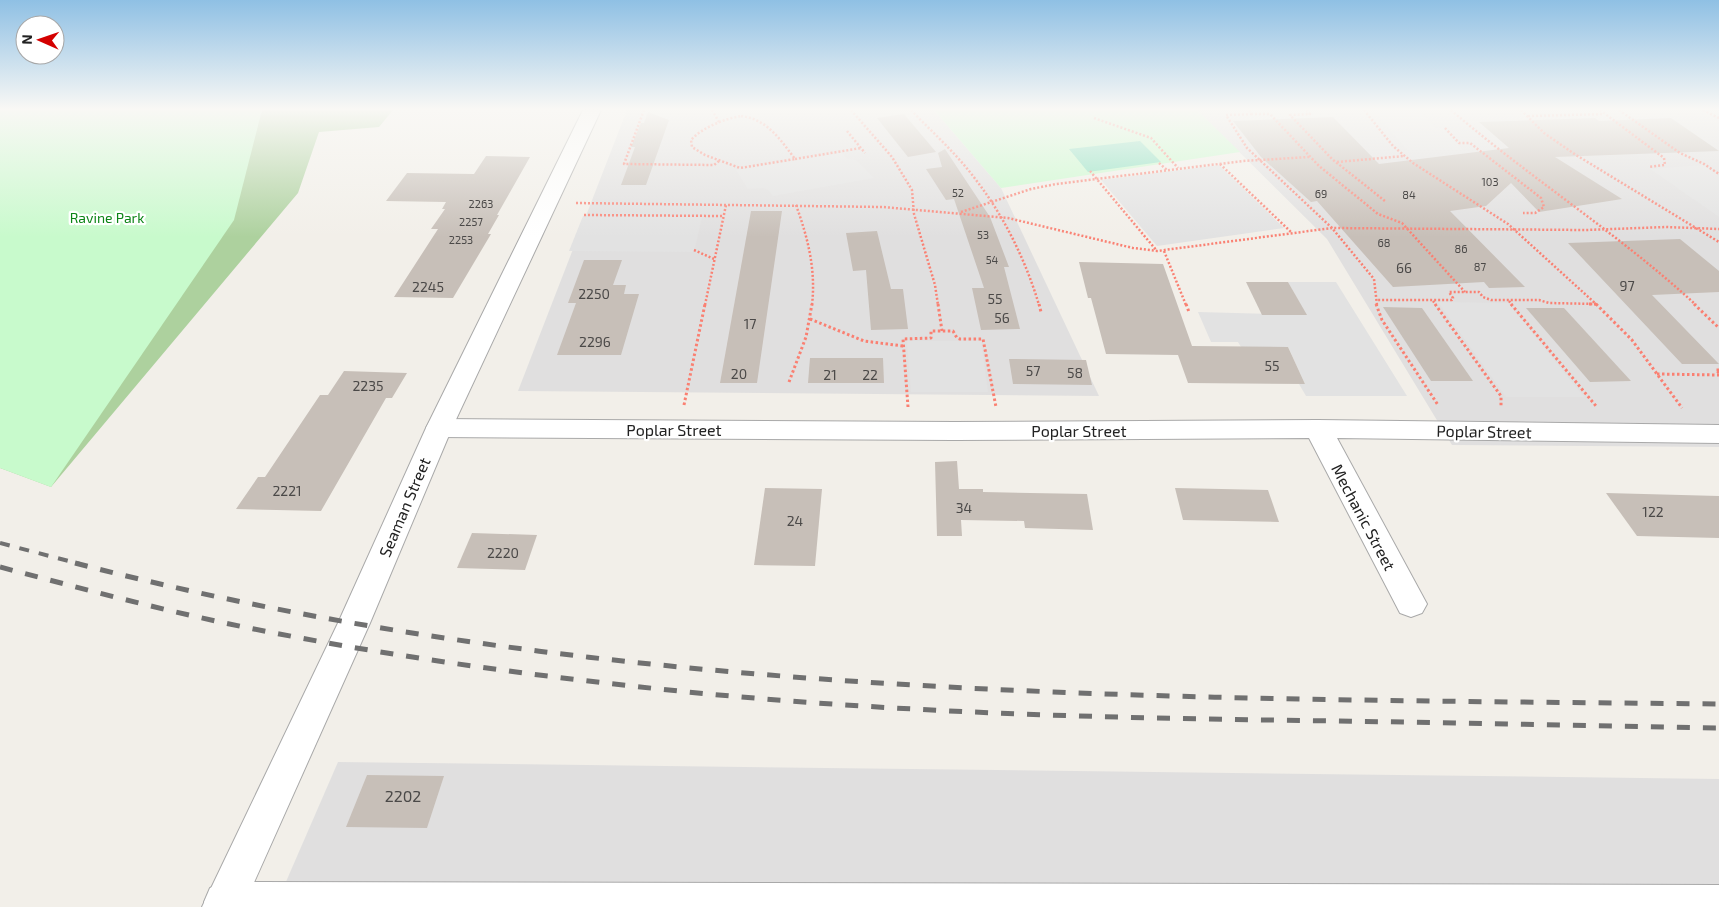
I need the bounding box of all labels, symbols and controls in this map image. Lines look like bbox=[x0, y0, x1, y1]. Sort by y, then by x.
north arrow bbox=[15, 15, 65, 65]
text: N bbox=[18, 34, 35, 45]
house number: 103 bbox=[1481, 175, 1499, 188]
house number: 52 bbox=[952, 186, 964, 199]
house number: 69 bbox=[1315, 187, 1327, 200]
house number: 84 bbox=[1402, 188, 1416, 201]
house number: 2263 bbox=[469, 197, 493, 210]
park label: Ravine Park bbox=[70, 209, 144, 226]
house number: 2257 bbox=[459, 215, 483, 228]
house number: 53 bbox=[977, 228, 989, 241]
house number: 2253 bbox=[449, 233, 473, 246]
house number: 68 bbox=[1378, 236, 1390, 249]
house number: 86 bbox=[1455, 242, 1467, 255]
house number: 54 bbox=[986, 253, 999, 266]
house number: 66 bbox=[1396, 259, 1412, 276]
house number: 87 bbox=[1474, 260, 1487, 273]
house number: 97 bbox=[1619, 277, 1635, 294]
house number: 2245 bbox=[412, 278, 444, 295]
house number: 2250 bbox=[578, 285, 610, 302]
house number: 55 bbox=[987, 290, 1003, 307]
house number: 56 bbox=[994, 309, 1010, 326]
house number: 17 bbox=[744, 315, 756, 332]
house number: 2296 bbox=[579, 333, 611, 350]
house number: 55 bbox=[1264, 357, 1280, 374]
house number: 57 bbox=[1026, 362, 1040, 379]
house number: 58 bbox=[1067, 364, 1083, 381]
house number: 20 bbox=[731, 365, 747, 382]
house number: 21 bbox=[823, 366, 837, 383]
house number: 22 bbox=[862, 366, 878, 383]
house number: 2235 bbox=[352, 377, 384, 394]
street label: Poplar Street bbox=[626, 420, 722, 439]
street label: Poplar Street bbox=[1031, 421, 1127, 440]
street label: Poplar Street bbox=[1436, 421, 1532, 441]
street label: Seaman Street bbox=[374, 454, 434, 560]
street label: Mechanic Street bbox=[1328, 461, 1400, 573]
house number: 2221 bbox=[272, 482, 302, 499]
house number: 34 bbox=[956, 499, 972, 516]
house number: 122 bbox=[1642, 503, 1664, 520]
house number: 24 bbox=[787, 512, 803, 529]
house number: 2220 bbox=[487, 544, 519, 561]
house number: 2202 bbox=[385, 786, 421, 805]

